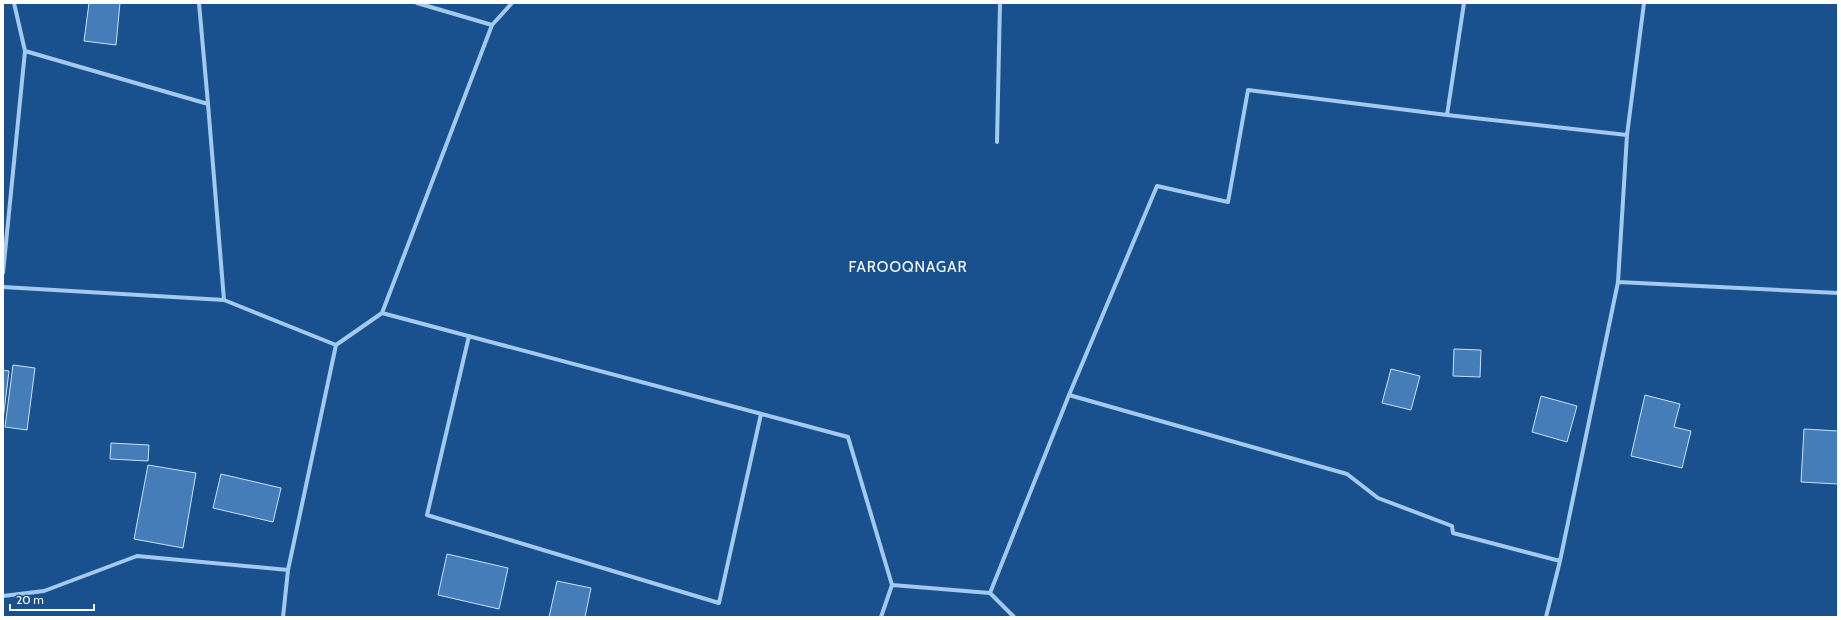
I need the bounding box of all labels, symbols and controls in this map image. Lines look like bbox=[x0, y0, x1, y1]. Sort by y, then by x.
district label: FAROOQNAGAR bbox=[849, 258, 967, 276]
scale bar bbox=[10, 586, 94, 612]
text: 20 m bbox=[16, 592, 44, 607]

